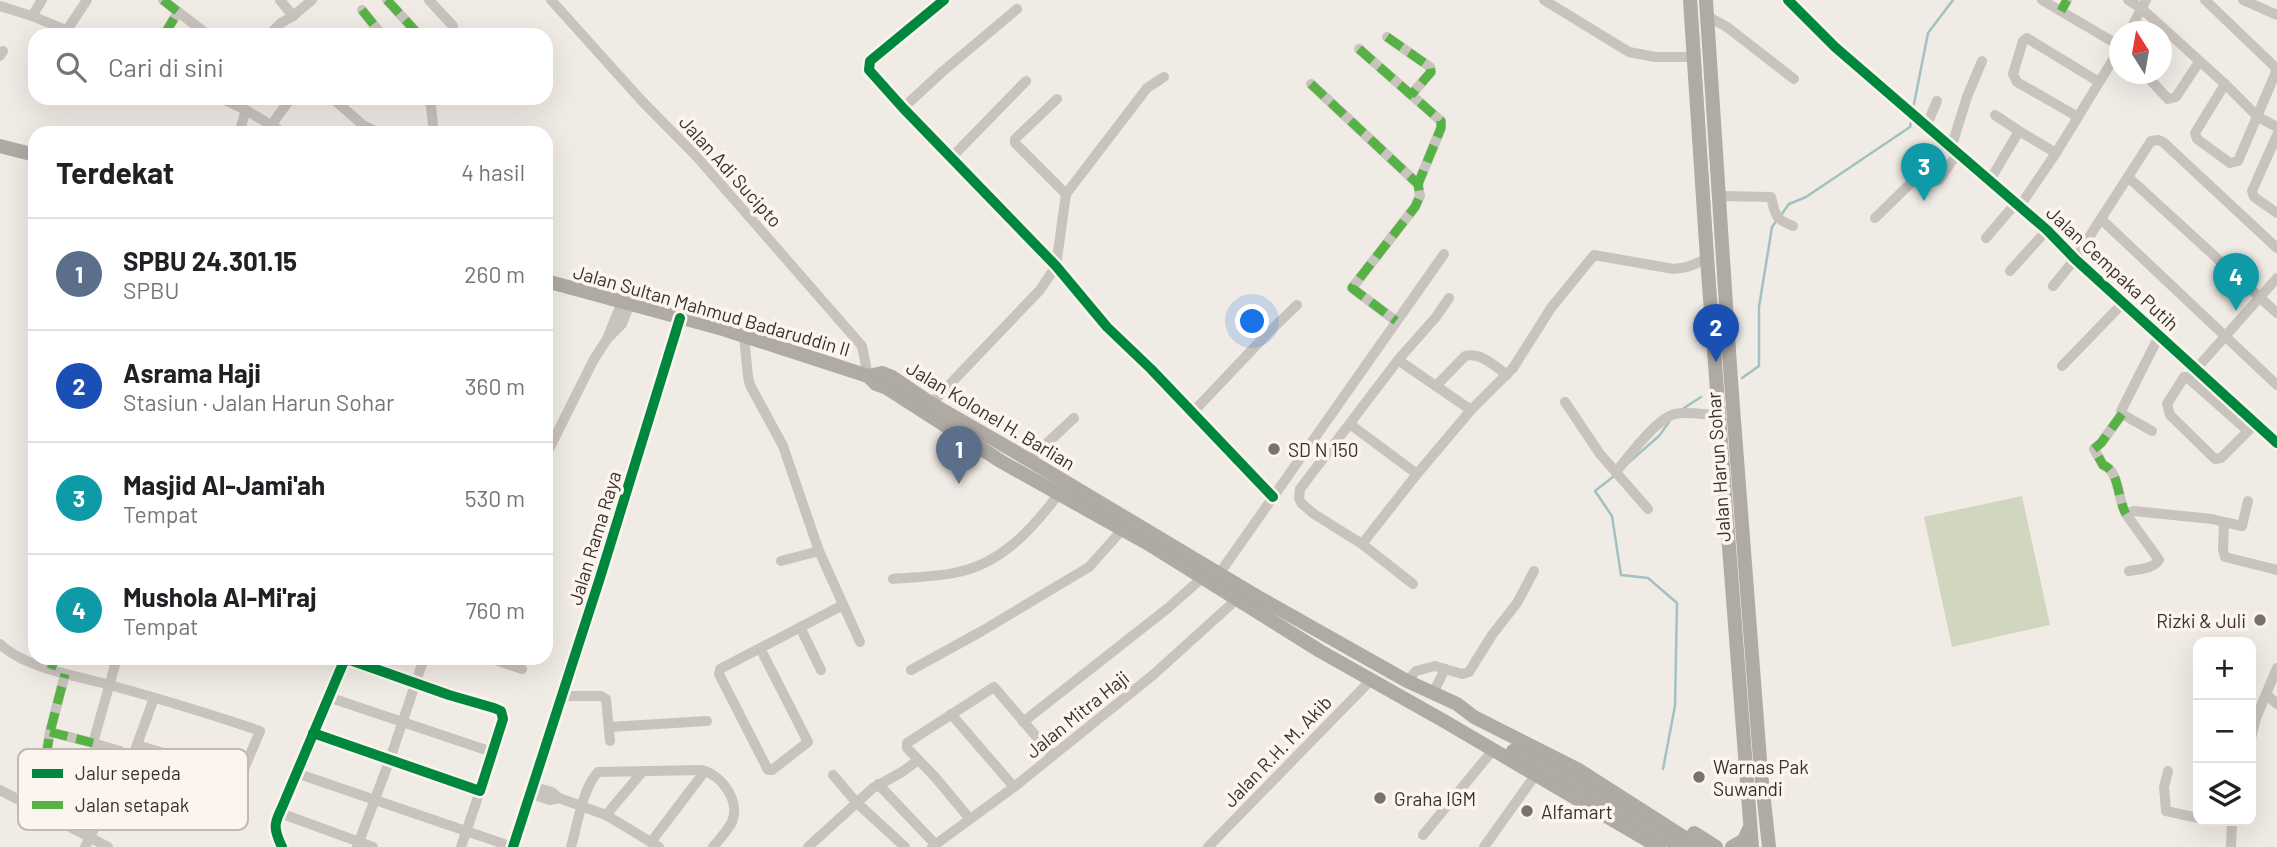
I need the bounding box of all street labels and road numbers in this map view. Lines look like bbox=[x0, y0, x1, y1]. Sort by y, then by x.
street label: Jalan Adi Sucipto bbox=[675, 110, 787, 232]
street label: Jalan Cempaka Putih bbox=[2042, 201, 2184, 335]
street label: Jalan Sultan Mahmud Badaruddin II bbox=[571, 259, 853, 361]
street label: Jalan Kolonel H. Barlian bbox=[902, 356, 1080, 474]
street label: Jalan Harun Sohar bbox=[1701, 391, 1735, 543]
street label: Jalan Rama Raya bbox=[563, 468, 625, 608]
street label: Jalan Mitra Haji bbox=[1021, 665, 1133, 763]
street label: Jalan R.H. M. Akib bbox=[1218, 690, 1336, 812]

